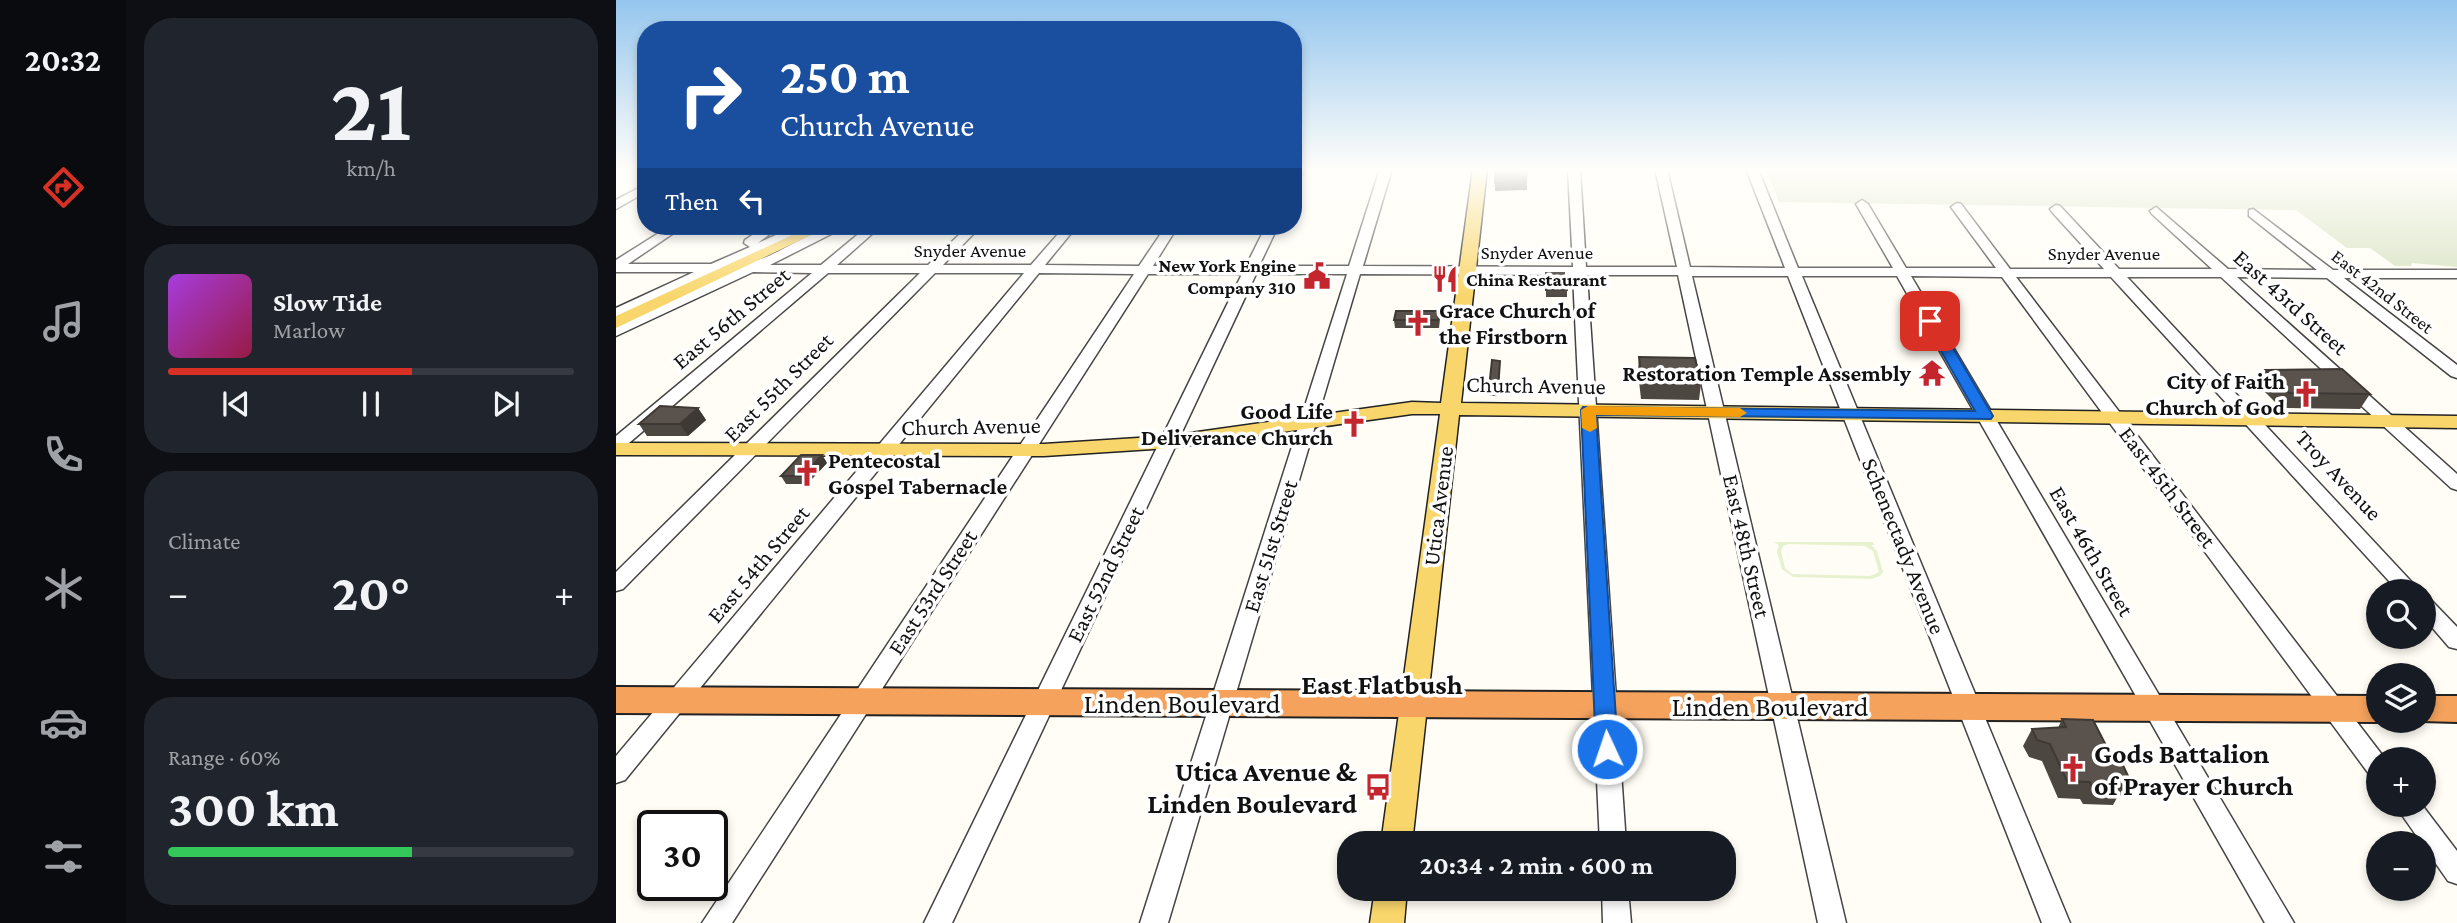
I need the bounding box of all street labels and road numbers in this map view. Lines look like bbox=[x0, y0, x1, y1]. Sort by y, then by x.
street label: Snyder Avenue bbox=[914, 240, 1026, 261]
street label: Snyder Avenue bbox=[1481, 242, 1593, 263]
street label: Snyder Avenue bbox=[2048, 243, 2160, 264]
street label: East 43rd Street bbox=[2229, 244, 2354, 360]
street label: East 42nd Street bbox=[2328, 245, 2438, 338]
street label: East 56th Street bbox=[667, 261, 795, 374]
street label: East 55th Street bbox=[718, 327, 838, 447]
street label: Church Avenue bbox=[1466, 371, 1606, 399]
street label: Church Avenue bbox=[901, 412, 1041, 440]
street label: East 45th Street bbox=[2114, 421, 2222, 553]
street label: Troy Avenue bbox=[2291, 424, 2387, 526]
street label: Utica Avenue bbox=[1418, 445, 1458, 567]
street label: Schenectady Avenue bbox=[1857, 454, 1951, 638]
street label: East 48th Street bbox=[1718, 472, 1776, 621]
street label: East 51st Street bbox=[1237, 476, 1303, 615]
street label: East 46th Street bbox=[2044, 481, 2140, 621]
street label: East 54th Street bbox=[701, 500, 815, 628]
street label: East 52nd Street bbox=[1061, 501, 1149, 646]
street label: East 53rd Street bbox=[882, 524, 982, 659]
street label: Linden Boulevard bbox=[1083, 688, 1281, 719]
street label: Linden Boulevard bbox=[1671, 691, 1869, 722]

